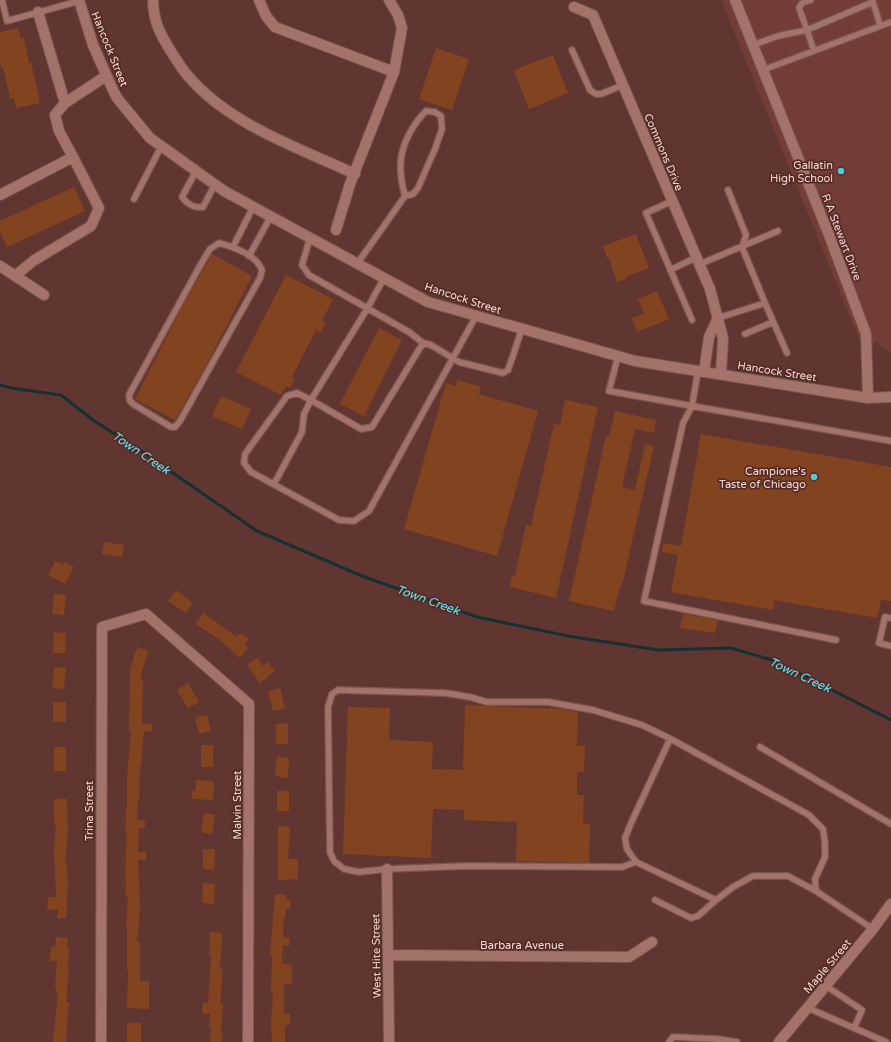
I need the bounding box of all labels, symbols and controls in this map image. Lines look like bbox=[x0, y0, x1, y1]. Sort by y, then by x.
street label: Hancock Street bbox=[89, 10, 131, 89]
street label: Commons Drive bbox=[641, 111, 686, 193]
place label: Gallatin High School bbox=[770, 159, 833, 185]
marker: Gallatin High School bbox=[836, 166, 846, 176]
street label: R A Stewart Drive bbox=[819, 192, 864, 282]
street label: Hancock Street bbox=[423, 280, 503, 317]
street label: Hancock Street bbox=[736, 359, 817, 384]
water label: Town Creek bbox=[110, 429, 174, 478]
place label: Campione's Taste of Chicago bbox=[719, 465, 806, 491]
marker: Campione's Taste of Chicago bbox=[809, 472, 819, 482]
water label: Town Creek bbox=[394, 582, 463, 618]
water label: Town Creek bbox=[767, 655, 834, 696]
street label: Malvin Street bbox=[231, 770, 244, 840]
street label: Trina Street bbox=[83, 781, 96, 841]
street label: West Hite Street bbox=[369, 914, 384, 998]
street label: Maple Street bbox=[801, 936, 854, 996]
street label: Barbara Avenue bbox=[480, 939, 564, 952]

